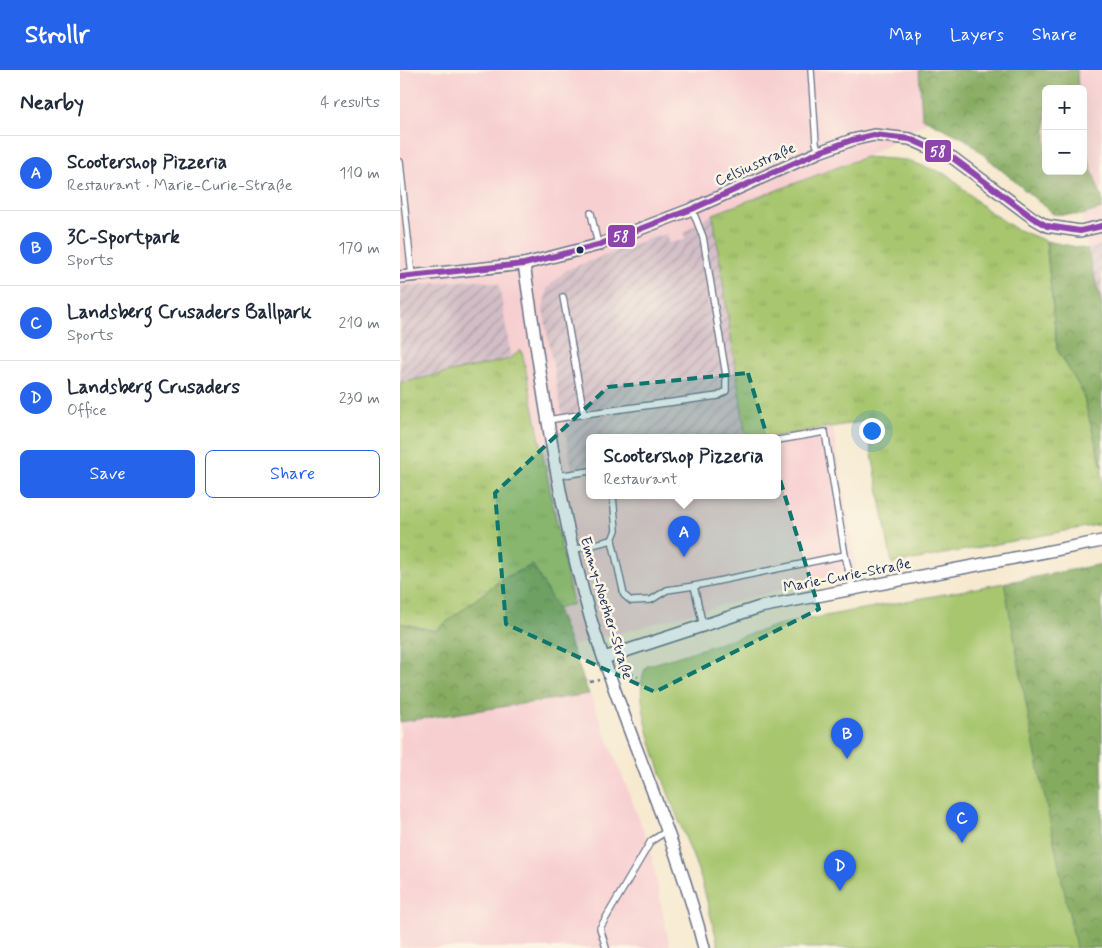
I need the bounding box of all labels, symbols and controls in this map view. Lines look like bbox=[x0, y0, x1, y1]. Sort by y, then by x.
text: Strollr bbox=[25, 20, 89, 51]
text: Map bbox=[889, 23, 922, 47]
text: Layers bbox=[950, 23, 1004, 47]
text: Share bbox=[1032, 23, 1077, 47]
map controls bbox=[1042, 85, 1087, 175]
button: + bbox=[1042, 85, 1087, 130]
text: Nearby bbox=[20, 89, 84, 117]
text: 4 results bbox=[320, 92, 380, 113]
button: − bbox=[1042, 130, 1087, 175]
street label: Celsiusstraße bbox=[712, 138, 799, 192]
line badge: 58 bbox=[924, 139, 952, 163]
text: 58 bbox=[930, 143, 946, 161]
text: Scootershop Pizzeria bbox=[67, 150, 227, 175]
text: A bbox=[31, 163, 41, 184]
text: 110 m bbox=[339, 163, 380, 184]
text: Restaurant · Marie-Curie-Straße bbox=[67, 175, 292, 196]
line badge: 58 bbox=[607, 224, 636, 248]
text: 3C-Sportpark bbox=[67, 225, 180, 250]
text: 58 bbox=[613, 228, 629, 246]
text: B bbox=[31, 238, 41, 259]
text: 170 m bbox=[338, 238, 380, 259]
unlabelled marker bbox=[575, 245, 585, 255]
text: Sports bbox=[67, 250, 113, 271]
text: Landsberg Crusaders Ballpark bbox=[67, 300, 312, 325]
text: C bbox=[30, 313, 42, 334]
text: 210 m bbox=[339, 313, 380, 334]
text: Sports bbox=[67, 325, 113, 346]
text: Landsberg Crusaders bbox=[67, 375, 240, 400]
text: D bbox=[30, 388, 42, 409]
text: 230 m bbox=[339, 388, 380, 409]
text: Office bbox=[67, 400, 107, 421]
your location bbox=[859, 418, 885, 444]
popup bbox=[586, 434, 781, 499]
text: Scootershop Pizzeria bbox=[603, 444, 764, 469]
button: Save bbox=[20, 450, 195, 498]
button: Share bbox=[205, 450, 380, 498]
text: Restaurant bbox=[603, 469, 678, 490]
pin: A bbox=[668, 516, 700, 557]
street label: Emmy-Noether-Straße bbox=[575, 534, 637, 682]
street label: Marie-Curie-Straße bbox=[781, 554, 913, 598]
pin: B bbox=[831, 718, 863, 759]
pin: C bbox=[946, 802, 978, 843]
pin: D bbox=[824, 850, 856, 891]

